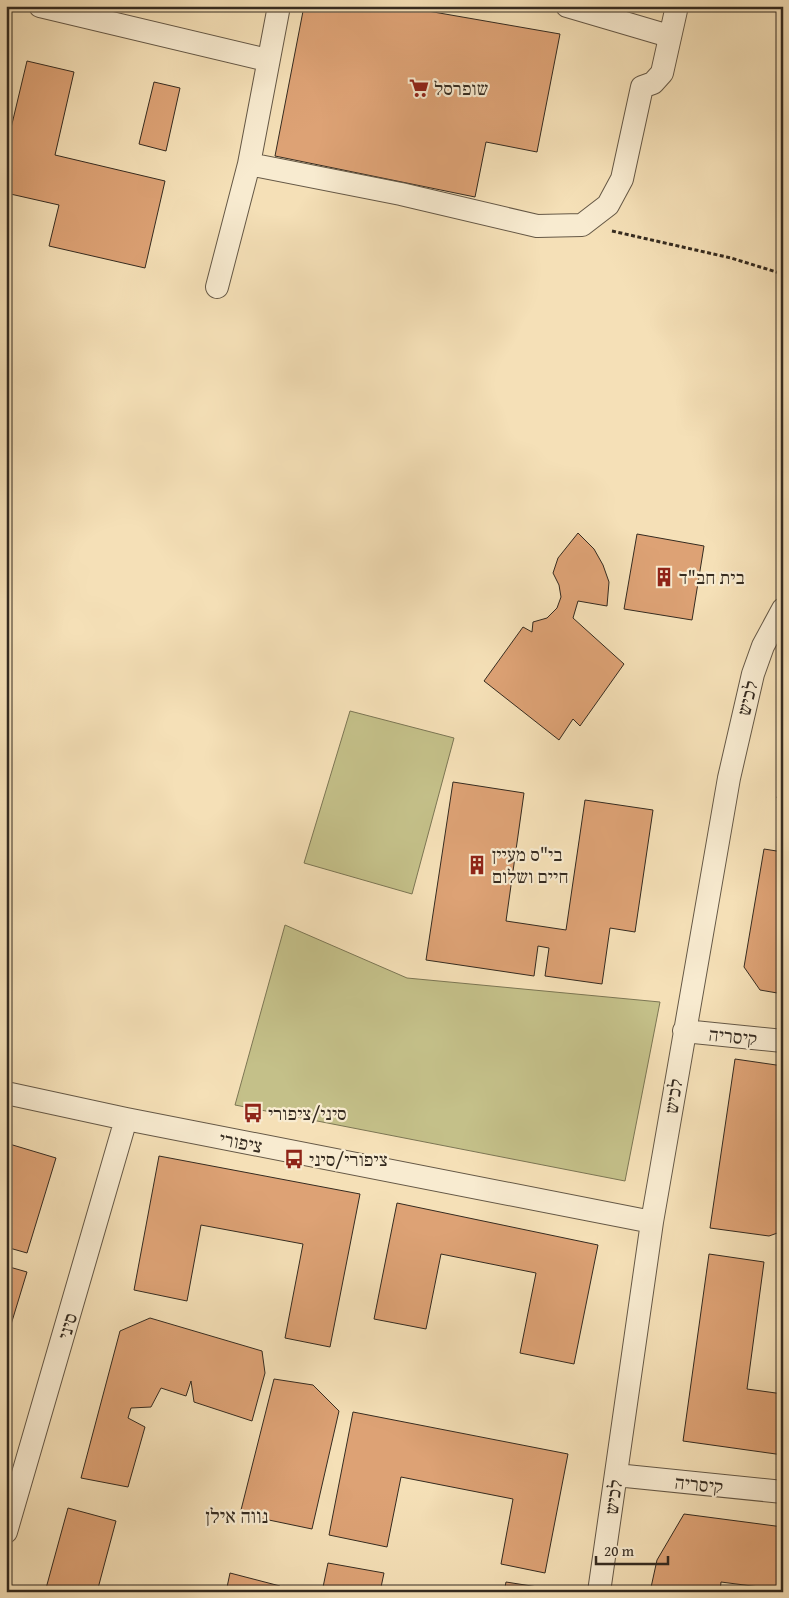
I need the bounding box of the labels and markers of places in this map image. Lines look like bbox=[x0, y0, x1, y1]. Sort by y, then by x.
place label: שופרסל bbox=[434, 74, 488, 102]
supermarket icon: שופרסל bbox=[408, 77, 430, 99]
place label: בית חב"ד bbox=[679, 563, 745, 591]
building icon: בית חב"ד bbox=[653, 566, 675, 588]
place label: בי"ס מעיין חיים ושלום bbox=[492, 840, 569, 890]
building icon: בי"ס מעיין חיים ושלום bbox=[466, 854, 488, 876]
place label: סיני/ציפורי bbox=[268, 1099, 347, 1127]
bus stop icon: סיני/ציפורי bbox=[242, 1102, 264, 1124]
place label: ציפורי/סיני bbox=[309, 1145, 388, 1173]
bus stop icon: ציפורי/סיני bbox=[283, 1148, 305, 1170]

